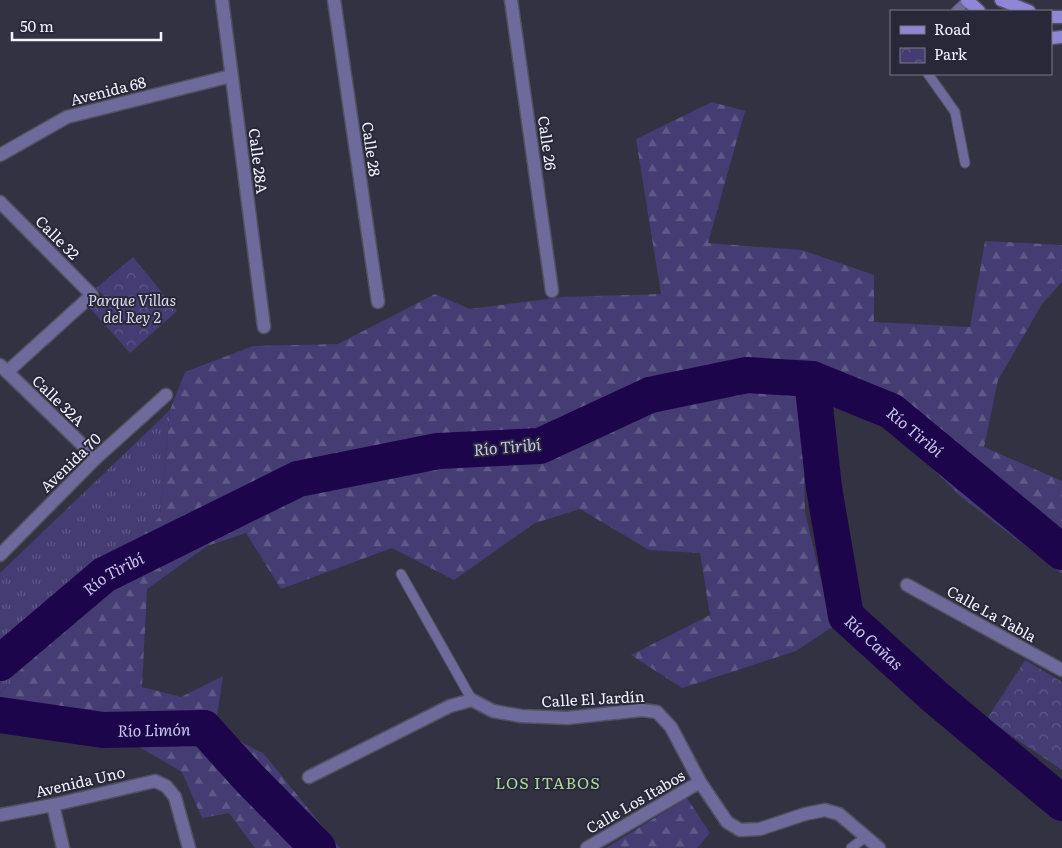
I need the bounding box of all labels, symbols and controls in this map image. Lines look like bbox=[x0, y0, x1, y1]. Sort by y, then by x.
scale bar bbox=[12, 10, 161, 42]
legend bbox=[890, 10, 1052, 75]
text: 50 m bbox=[20, 14, 54, 37]
text: Road bbox=[934, 17, 970, 40]
text: Park bbox=[934, 42, 968, 65]
street label: Avenida 68 bbox=[68, 69, 148, 111]
street label: Calle 26 bbox=[533, 114, 563, 172]
street label: Calle 28 bbox=[357, 120, 387, 178]
street label: Calle 28A bbox=[244, 127, 274, 195]
street label: Calle 32 bbox=[31, 210, 86, 265]
park label: Parque Villas del Rey 2 bbox=[88, 288, 176, 328]
street label: Calle 32A bbox=[27, 369, 91, 431]
water label: Río Tiribí bbox=[882, 400, 949, 462]
street label: Avenida 70 bbox=[34, 427, 106, 497]
water label: Río Tiribí bbox=[472, 431, 542, 461]
water label: Río Tiribí bbox=[77, 545, 148, 600]
street label: Calle La Tabla bbox=[943, 579, 1042, 648]
water label: Río Cañas bbox=[840, 609, 909, 675]
street label: Calle El Jardín bbox=[541, 684, 645, 712]
water label: Río Limón bbox=[117, 716, 191, 742]
street label: Avenida Uno bbox=[33, 759, 127, 802]
street label: Calle Los Itabos bbox=[581, 763, 689, 839]
district label: LOS ITABOS bbox=[495, 770, 601, 794]

